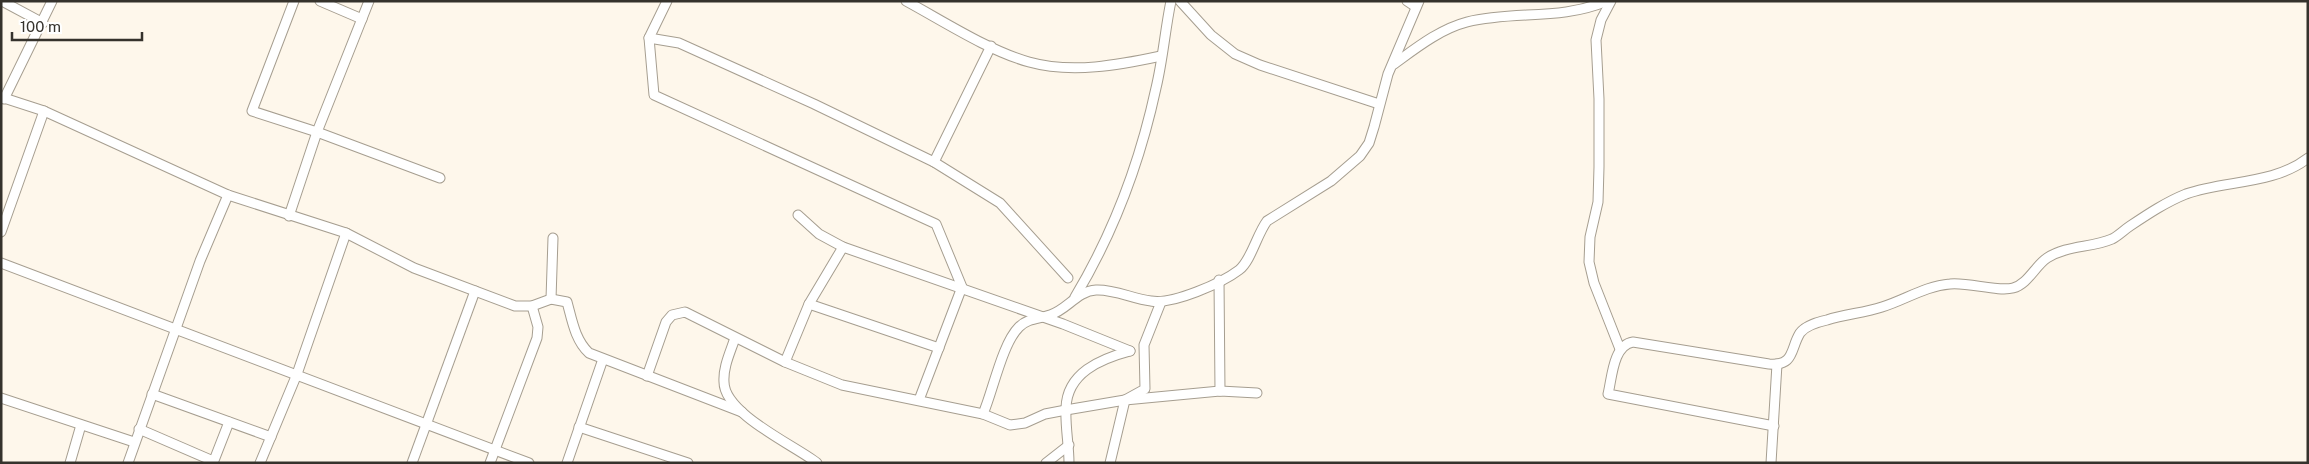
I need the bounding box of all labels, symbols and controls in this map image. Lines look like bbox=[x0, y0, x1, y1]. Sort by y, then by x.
scale bar bbox=[12, 10, 142, 42]
text: 100 m bbox=[20, 18, 61, 35]

